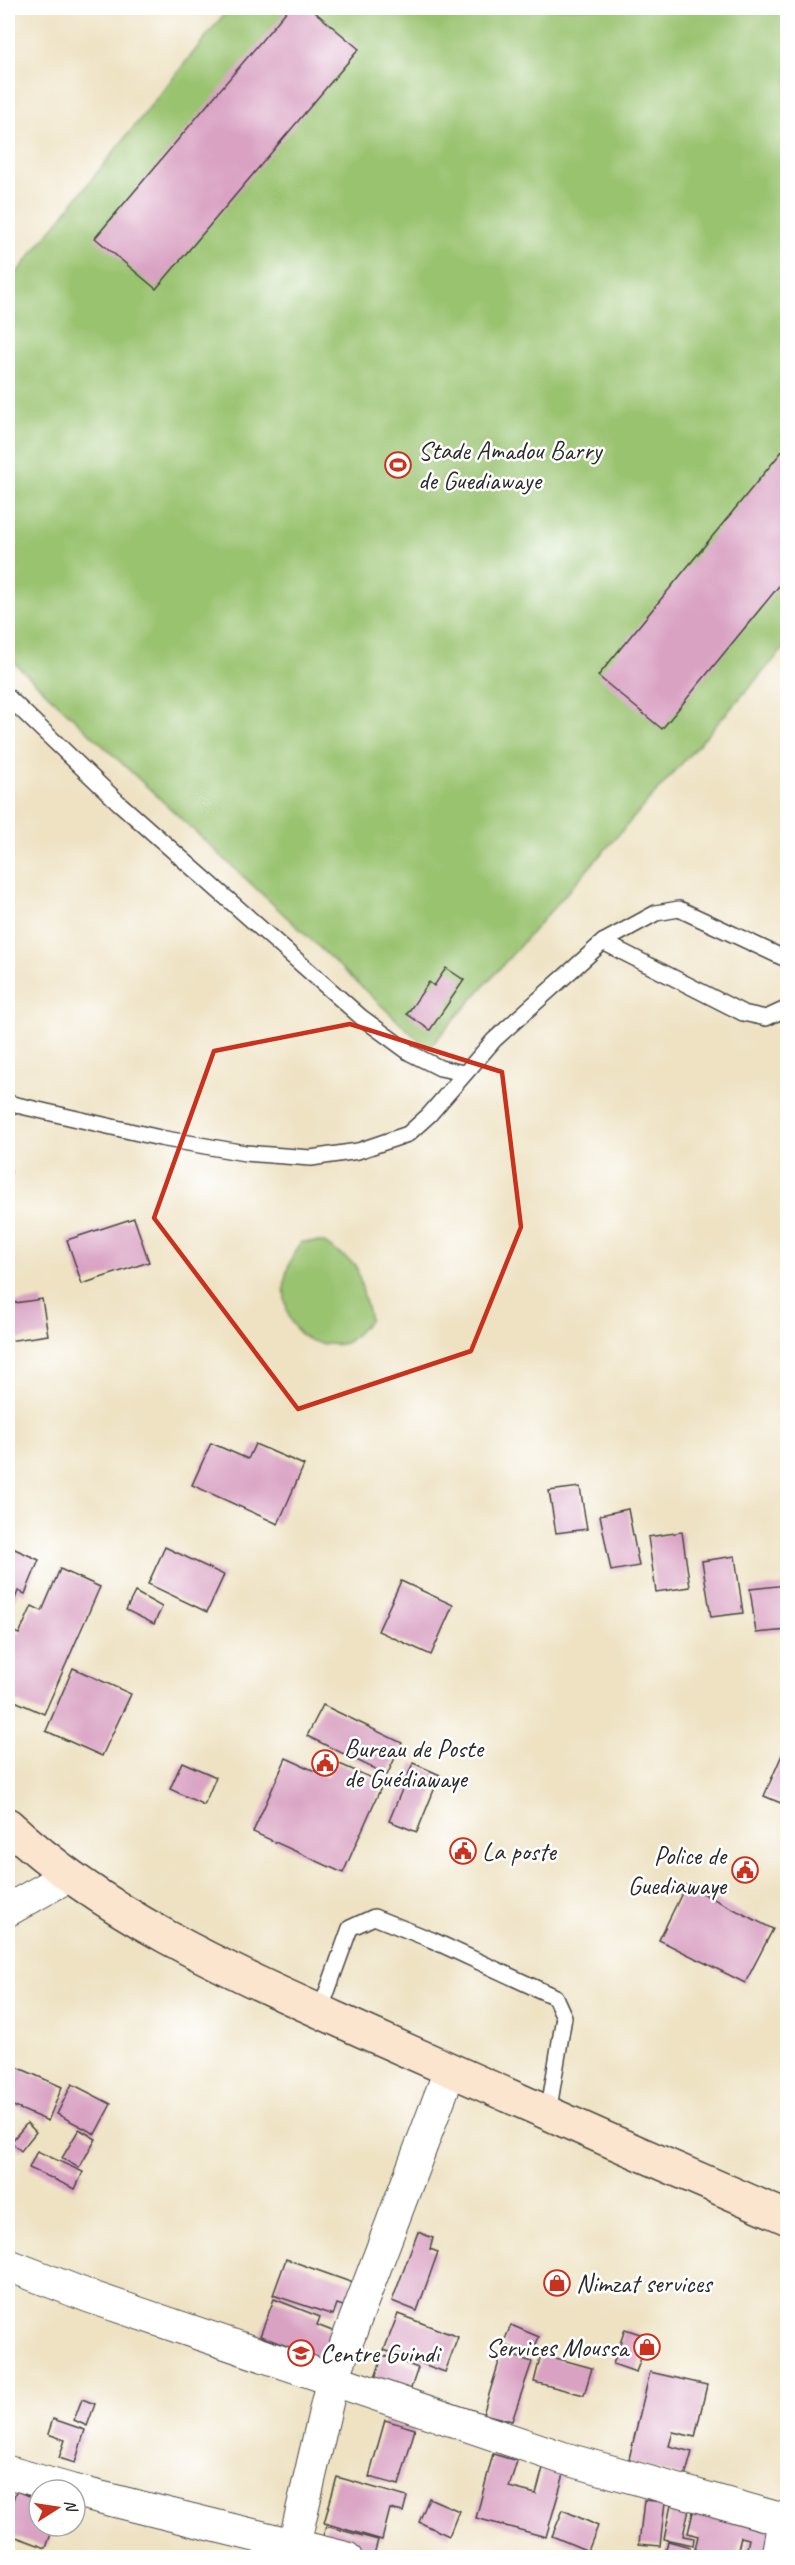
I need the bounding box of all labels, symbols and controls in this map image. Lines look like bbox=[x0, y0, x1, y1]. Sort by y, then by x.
place label: Stade Amadou Barry de Guediawaye bbox=[418, 434, 604, 497]
sports icon: Stade Amadou Barry de Guediawaye bbox=[383, 450, 413, 480]
place label: Bureau de Poste de Guédiawaye bbox=[344, 1732, 485, 1795]
public building icon: Bureau de Poste de Guédiawaye bbox=[310, 1748, 340, 1778]
place label: La poste bbox=[482, 1835, 557, 1868]
public building icon: La poste bbox=[448, 1836, 478, 1866]
place label: Police de Guediawaye bbox=[628, 1839, 729, 1902]
public building icon: Police de Guediawaye bbox=[730, 1855, 760, 1885]
place label: Nimzat services bbox=[576, 2267, 714, 2300]
shop icon: Nimzat services bbox=[542, 2268, 572, 2298]
place label: Services Moussa bbox=[485, 2331, 630, 2364]
shop icon: Services Moussa bbox=[632, 2332, 662, 2362]
place label: Centre Guindi bbox=[320, 2337, 442, 2370]
school or university icon: Centre Guindi bbox=[286, 2338, 316, 2368]
north arrow bbox=[27, 2478, 87, 2538]
text: N bbox=[60, 2498, 82, 2515]

